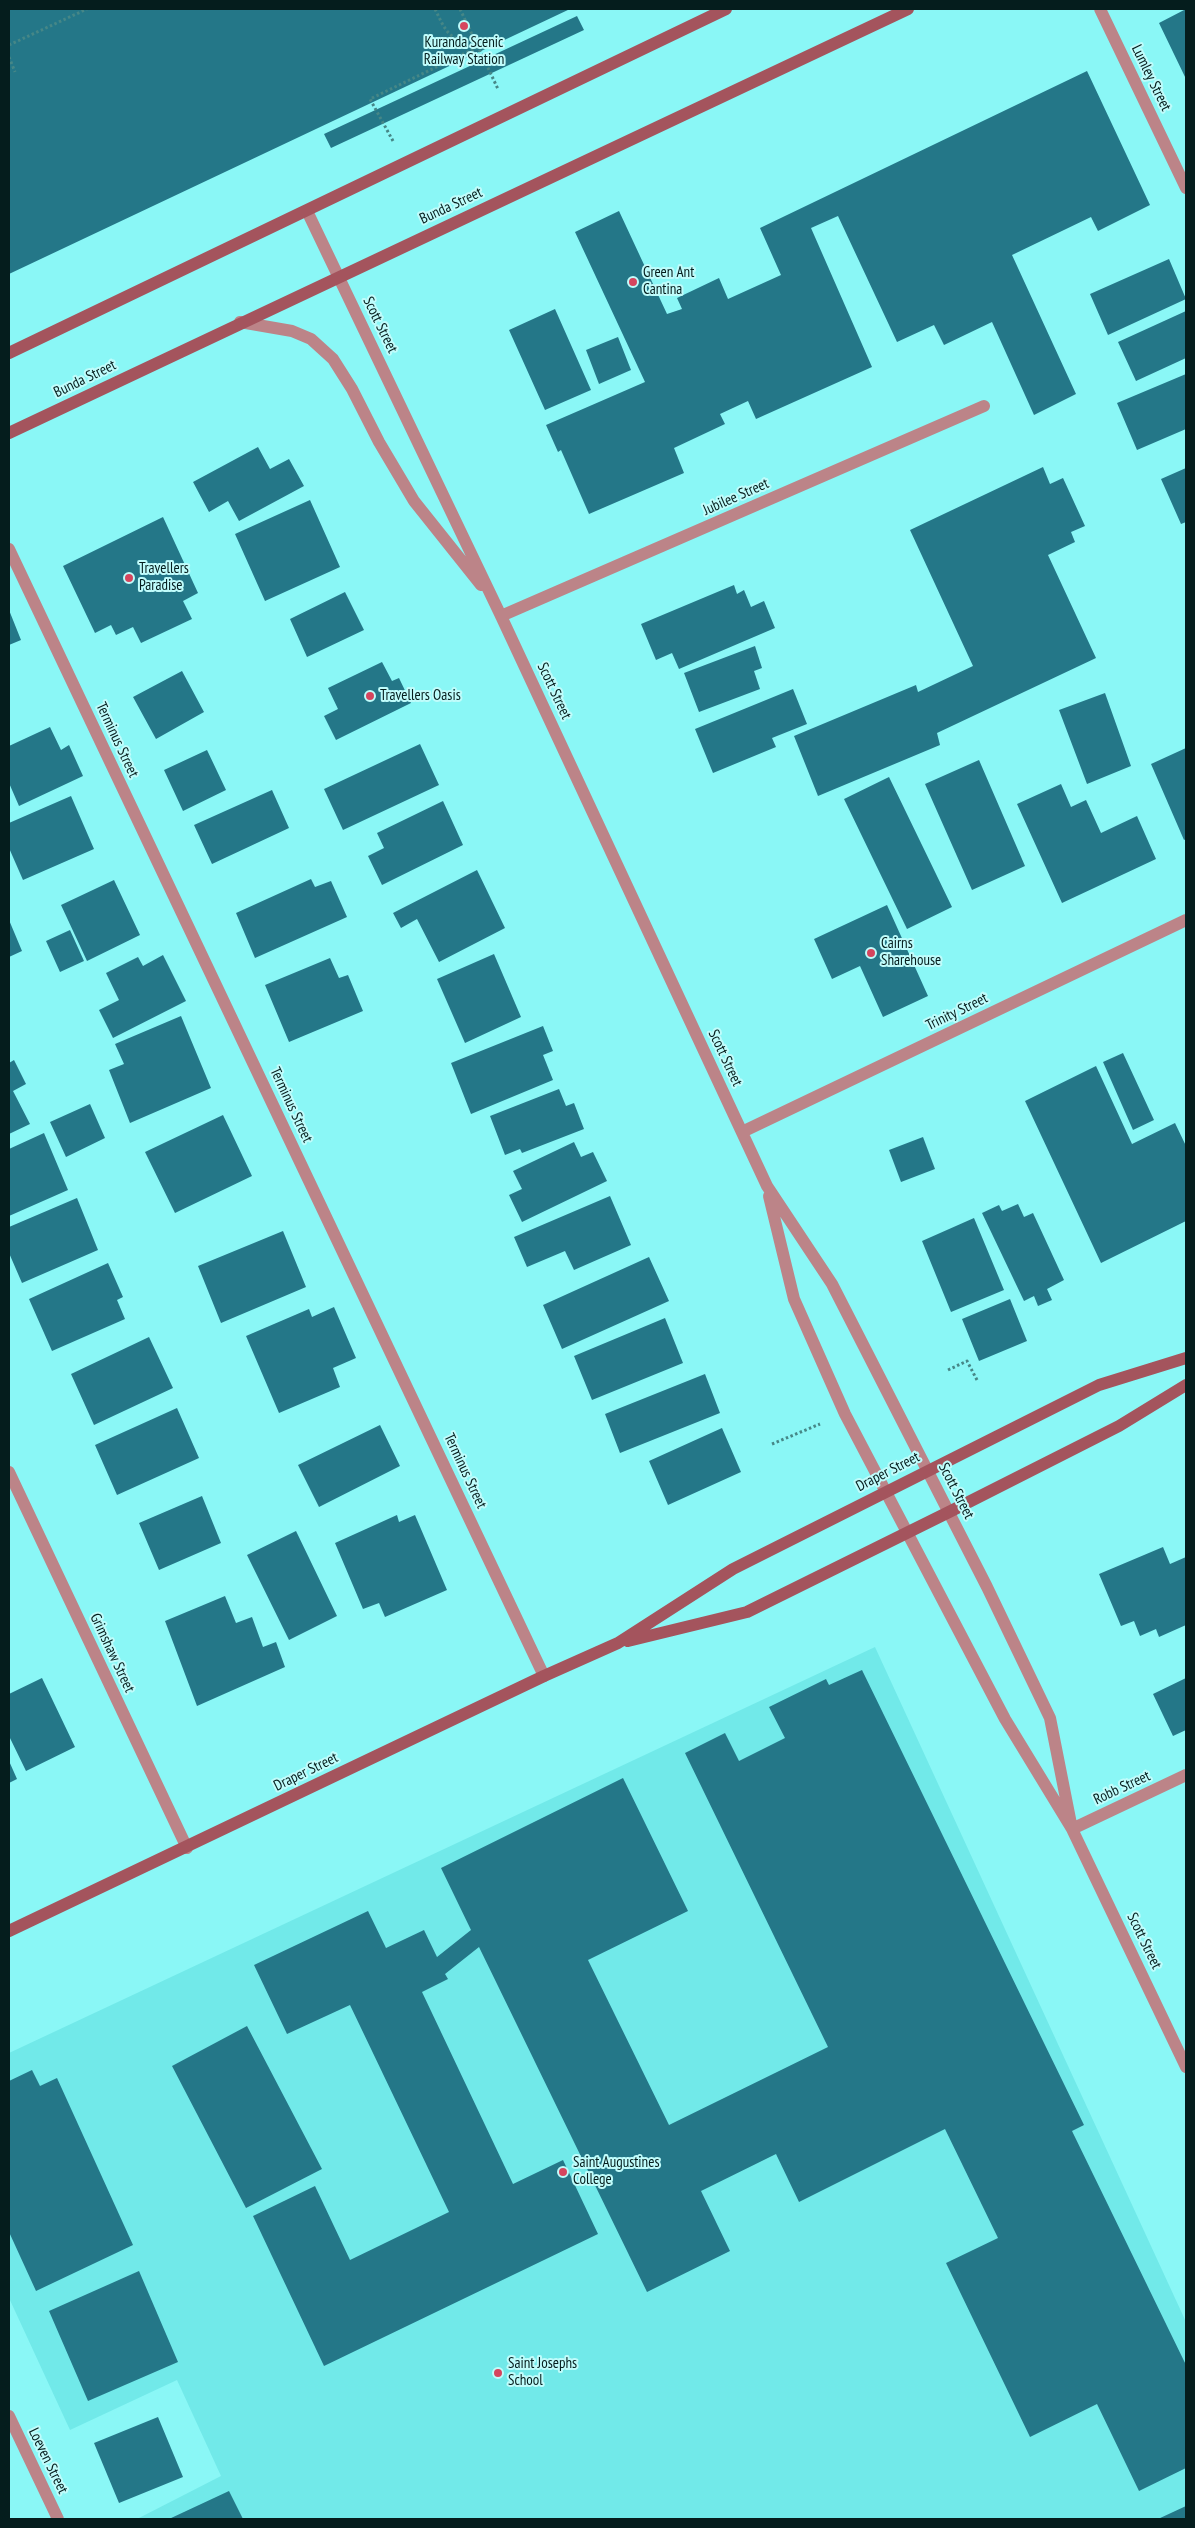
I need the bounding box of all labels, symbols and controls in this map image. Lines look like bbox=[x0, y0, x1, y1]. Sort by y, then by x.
marker: Kuranda Scenic Railway Station bbox=[458, 20, 470, 32]
place label: Kuranda Scenic Railway Station bbox=[424, 34, 504, 69]
street label: Lumley Street bbox=[1127, 42, 1175, 114]
street label: Bunda Street bbox=[417, 184, 485, 228]
place label: Green Ant Cantina bbox=[643, 264, 694, 299]
marker: Green Ant Cantina bbox=[627, 276, 639, 288]
street label: Scott Street bbox=[359, 294, 401, 356]
street label: Bunda Street bbox=[51, 356, 119, 402]
street label: Jubilee Street bbox=[700, 475, 772, 519]
place label: Travellers Paradise bbox=[139, 560, 189, 595]
marker: Travellers Paradise bbox=[123, 572, 135, 584]
street label: Scott Street bbox=[533, 660, 575, 722]
place label: Travellers Oasis bbox=[380, 687, 461, 705]
marker: Travellers Oasis bbox=[364, 690, 376, 702]
street label: Terminus Street bbox=[92, 700, 142, 780]
place label: Cairns Sharehouse bbox=[881, 935, 941, 970]
marker: Cairns Sharehouse bbox=[865, 947, 877, 959]
street label: Trinity Street bbox=[923, 989, 991, 1035]
street label: Scott Street bbox=[704, 1027, 746, 1089]
street label: Terminus Street bbox=[266, 1065, 316, 1145]
street label: Terminus Street bbox=[440, 1431, 490, 1511]
street label: Draper Street bbox=[853, 1448, 923, 1496]
street label: Scott Street bbox=[934, 1460, 978, 1522]
street label: Grimshaw Street bbox=[86, 1611, 138, 1695]
street label: Draper Street bbox=[271, 1749, 341, 1795]
street label: Robb Street bbox=[1091, 1767, 1153, 1809]
street label: Scott Street bbox=[1123, 1910, 1165, 1972]
place label: Saint Augustines College bbox=[573, 2154, 659, 2189]
marker: Saint Augustines College bbox=[557, 2166, 569, 2178]
place label: Saint Josephs School bbox=[508, 2355, 577, 2390]
marker: Saint Josephs School bbox=[492, 2367, 504, 2379]
street label: Loeven Street bbox=[24, 2425, 72, 2497]

